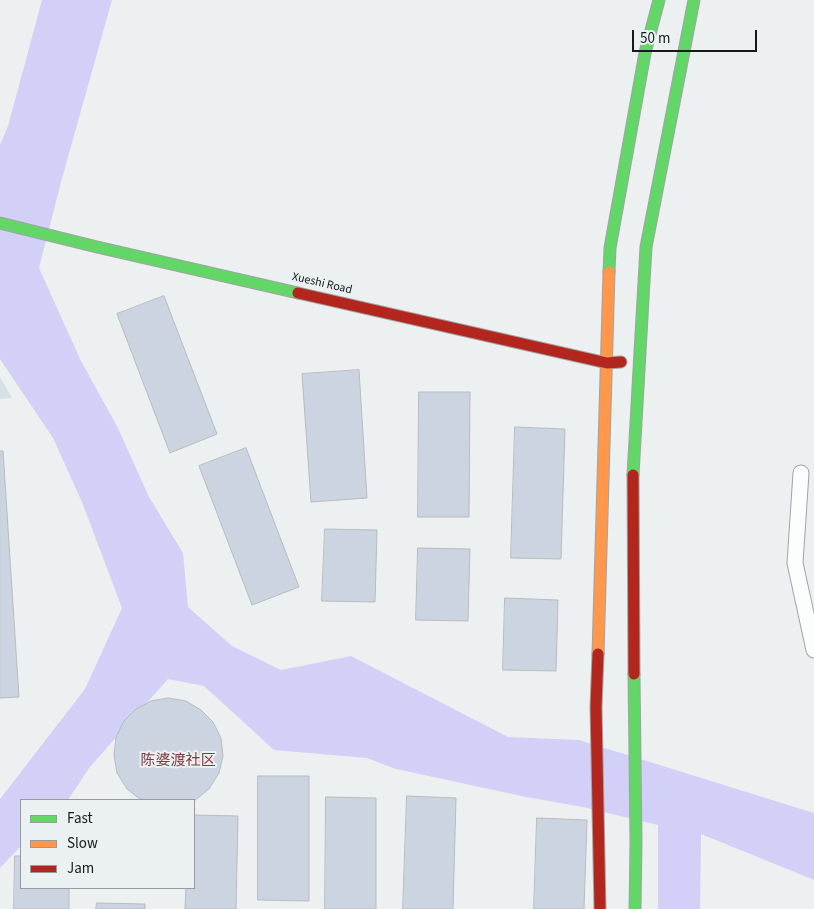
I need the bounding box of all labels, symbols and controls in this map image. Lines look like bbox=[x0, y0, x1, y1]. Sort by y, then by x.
scale bar bbox=[634, 20, 759, 52]
text: 50 m bbox=[640, 28, 670, 49]
street label: Xueshi Road bbox=[291, 270, 353, 298]
district label: 陈婆渡社区 bbox=[141, 753, 215, 771]
legend bbox=[20, 799, 195, 889]
text: Fast bbox=[67, 808, 93, 829]
text: Slow bbox=[67, 833, 98, 854]
text: Jam bbox=[67, 858, 94, 879]

